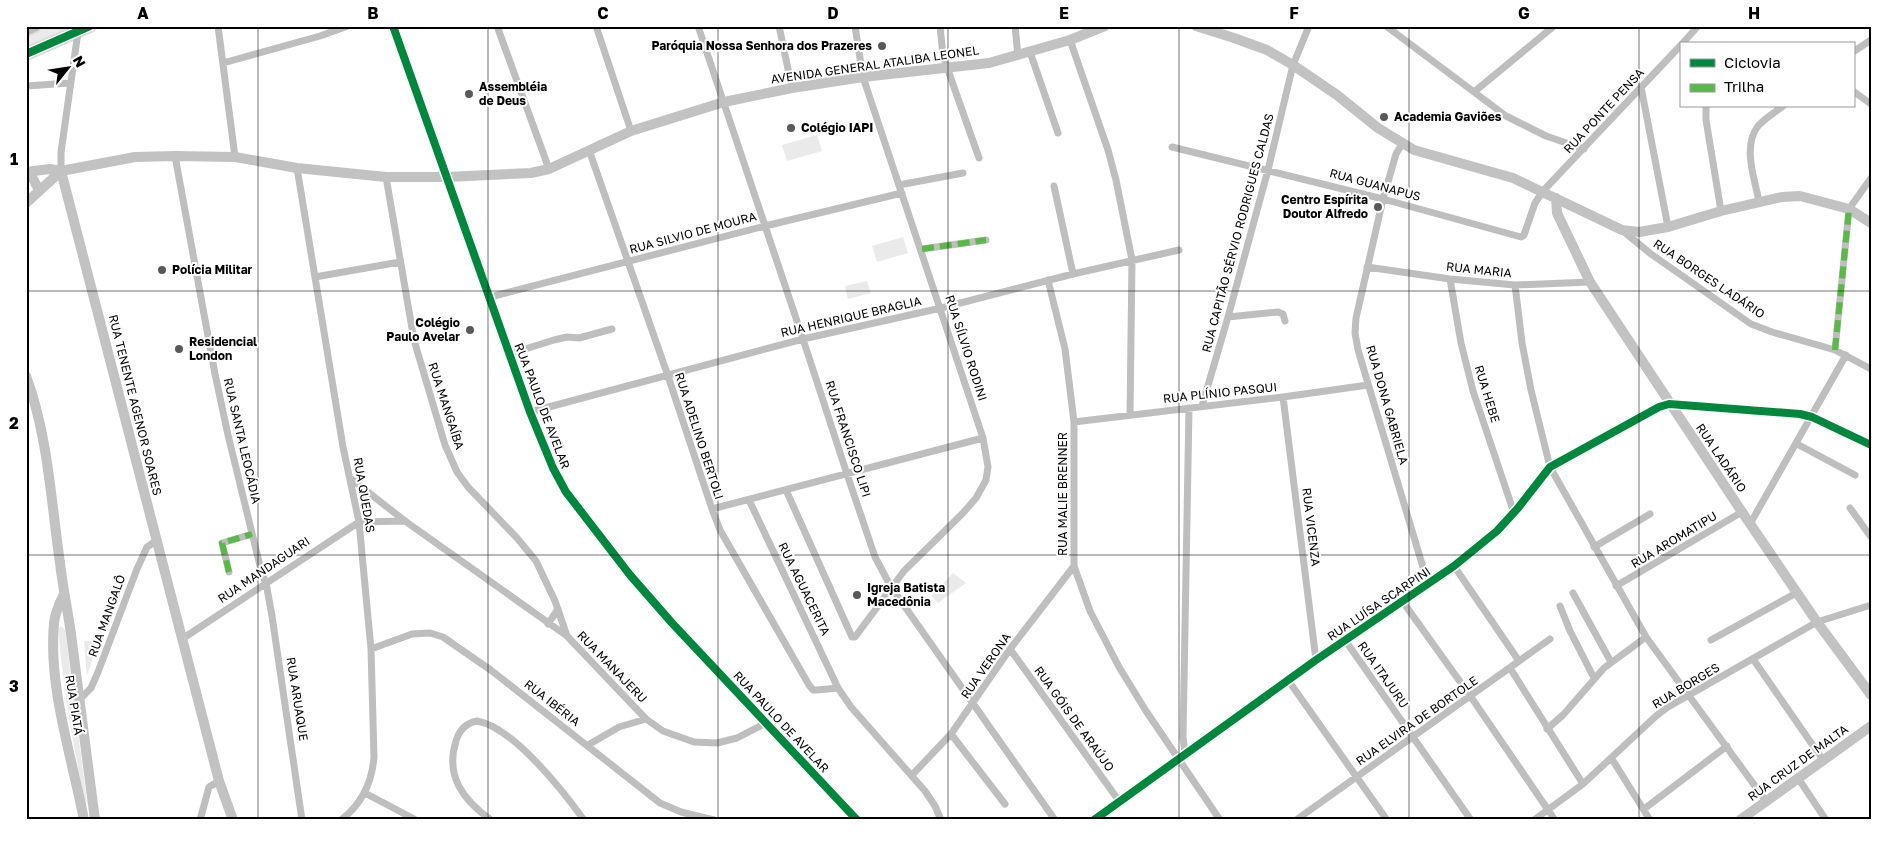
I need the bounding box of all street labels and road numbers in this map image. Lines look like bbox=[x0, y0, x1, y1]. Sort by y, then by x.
street label: AVENIDA GENERAL ATALIBA LEONEL bbox=[770, 42, 980, 87]
street label: RUA PONTE PENSA bbox=[1560, 65, 1647, 156]
street label: RUA CAPITÃO SÉRVIO RODRIGUES CALDAS bbox=[1198, 111, 1277, 354]
street label: RUA GUANAPUS bbox=[1328, 165, 1423, 204]
street label: RUA SILVIO DE MOURA bbox=[628, 208, 758, 257]
street label: RUA BORGES LADÁRIO bbox=[1651, 236, 1768, 322]
street label: RUA MARIA bbox=[1446, 259, 1513, 280]
street label: RUA HENRIQUE BRAGLIA bbox=[779, 293, 923, 340]
street label: RUA SÍLVIO RODINI bbox=[942, 293, 991, 403]
street label: RUA TENENTE AGENOR SOARES bbox=[106, 313, 165, 497]
street label: RUA PAULO DE AVELAR bbox=[512, 341, 573, 471]
street label: RUA DONA GABRIELA bbox=[1363, 343, 1412, 466]
street label: RUA MANGAÍBA bbox=[425, 360, 468, 451]
street label: RUA HEBE bbox=[1472, 363, 1503, 424]
street label: RUA ADELINO BERTOLI bbox=[672, 370, 727, 501]
street label: RUA SANTA LEOCÁDIA bbox=[221, 376, 264, 505]
street label: RUA FRANCISCO LIPI bbox=[823, 379, 874, 499]
street label: RUA PLÍNIO PASQUI bbox=[1162, 379, 1278, 406]
street label: RUA LADÁRIO bbox=[1693, 420, 1750, 495]
street label: RUA MALIE BRENNER bbox=[1055, 432, 1070, 556]
street label: RUA QUEDAS bbox=[350, 456, 379, 534]
street label: RUA VICENZA bbox=[1299, 487, 1324, 567]
street label: RUA AROMATIPU bbox=[1628, 508, 1720, 571]
street label: RUA MANDAGUARI bbox=[215, 533, 313, 606]
street label: RUA AGUACERITA bbox=[775, 540, 834, 638]
street label: RUA LUÍSA SCARPINI bbox=[1324, 563, 1433, 644]
street label: RUA MANGALÔ bbox=[85, 573, 128, 659]
street label: RUA MANAJERU bbox=[574, 628, 650, 706]
street label: RUA VERONA bbox=[957, 630, 1014, 702]
street label: RUA ITAJURU bbox=[1355, 638, 1412, 711]
street label: RUA ARUAQUE bbox=[283, 656, 312, 742]
street label: RUA BORGES bbox=[1649, 659, 1722, 712]
street label: RUA GÓIS DE ARAÚJO bbox=[1031, 663, 1118, 774]
street label: RUA PAULO DE AVELAR bbox=[730, 668, 832, 776]
street label: RUA ELVIRA DE BORTOLE bbox=[1353, 673, 1481, 768]
street label: RUA PIATÁ bbox=[62, 674, 87, 736]
street label: RUA IBÉRIA bbox=[521, 676, 583, 729]
street label: RUA CRUZ DE MALTA bbox=[1745, 721, 1851, 804]

